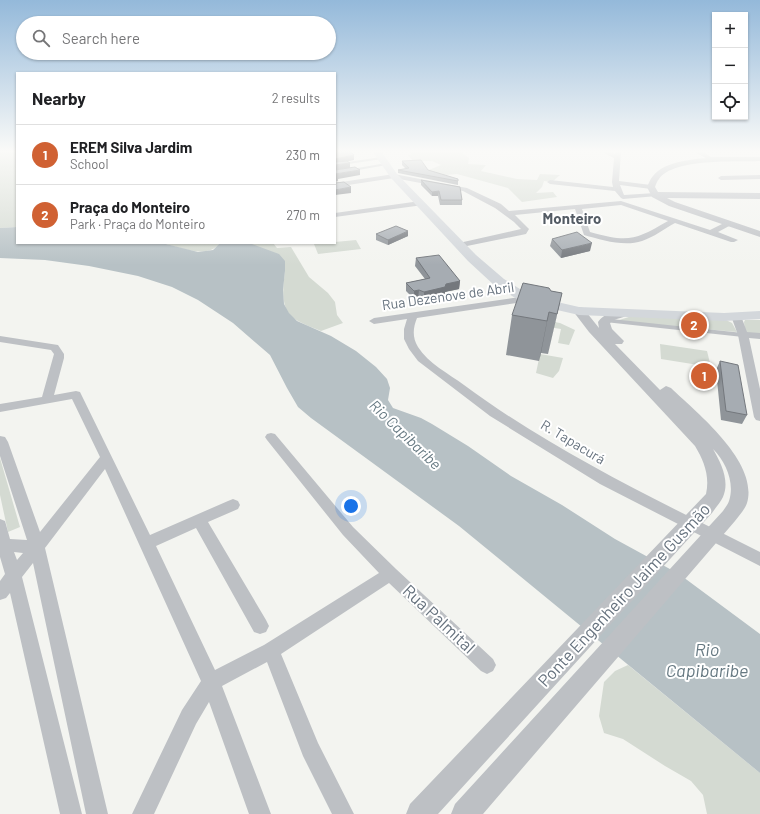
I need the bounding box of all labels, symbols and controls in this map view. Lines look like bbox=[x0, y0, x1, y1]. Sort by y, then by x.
map controls bbox=[712, 12, 748, 120]
button: + bbox=[712, 12, 748, 48]
search box bbox=[16, 16, 336, 60]
icon: search bbox=[30, 27, 52, 49]
text: Search here bbox=[62, 29, 140, 47]
button: − bbox=[712, 48, 748, 84]
button: locate bbox=[712, 84, 748, 120]
text: Nearby bbox=[32, 88, 86, 108]
text: 2 results bbox=[272, 90, 320, 106]
text: EREM Silva Jardim bbox=[70, 138, 192, 156]
text: 1 bbox=[43, 147, 47, 163]
text: 230 m bbox=[286, 147, 320, 163]
text: School bbox=[70, 156, 108, 172]
text: Praça do Monteiro bbox=[70, 198, 190, 216]
text: 2 bbox=[41, 207, 49, 223]
text: 270 m bbox=[286, 207, 320, 223]
district label: Monteiro bbox=[543, 209, 601, 227]
text: Park · Praça do Monteiro bbox=[70, 216, 205, 232]
street label: Rua Dezenove de Abril bbox=[381, 278, 515, 313]
pin: 2 bbox=[681, 310, 707, 340]
pin: 1 bbox=[691, 361, 717, 391]
water label: Rio Capibaribe bbox=[366, 396, 445, 473]
street label: R. Tapacurá bbox=[538, 416, 609, 467]
your location bbox=[341, 496, 361, 516]
street label: Ponte Engenheiro Jaime Gusmão bbox=[533, 499, 714, 690]
street label: Rua Palmital bbox=[399, 580, 480, 657]
water label: Rio Capibaribe bbox=[666, 638, 748, 681]

